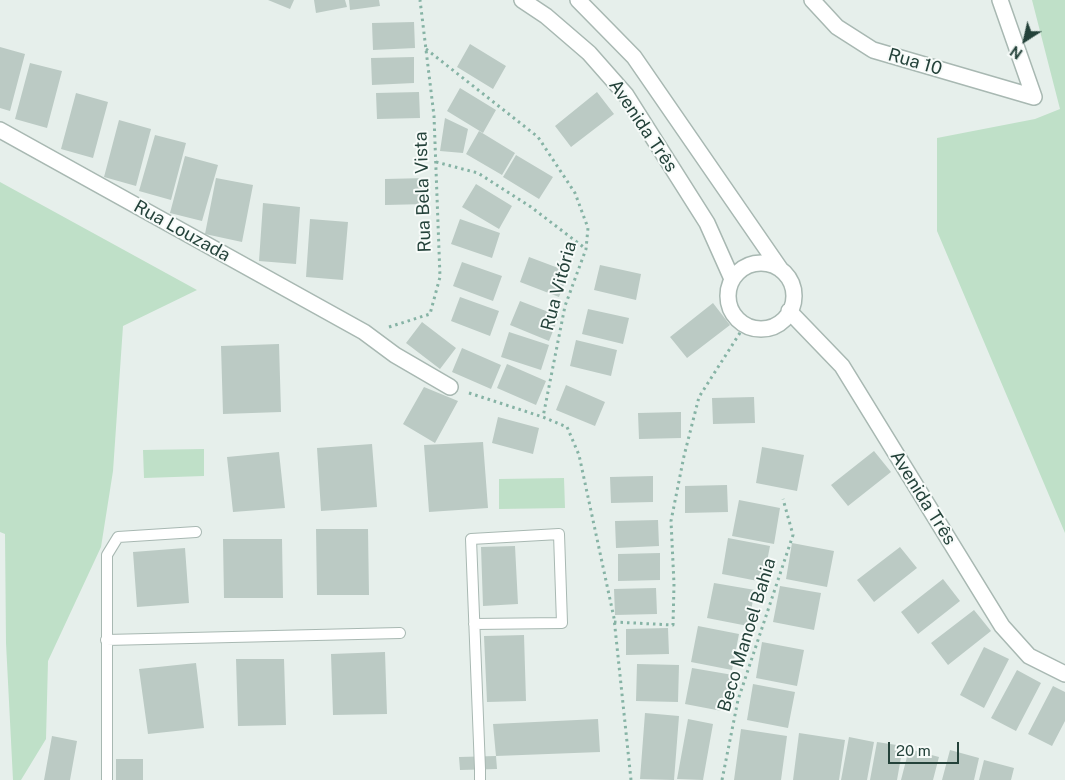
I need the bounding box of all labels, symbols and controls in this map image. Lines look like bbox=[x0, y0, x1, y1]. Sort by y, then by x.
north arrow bbox=[1000, 15, 1050, 65]
text: N bbox=[1007, 43, 1025, 62]
street label: Rua 10 bbox=[886, 44, 944, 80]
street label: Avenida Três bbox=[604, 76, 682, 176]
street label: Rua Bela Vista bbox=[410, 131, 436, 253]
street label: Rua Louzada bbox=[130, 196, 234, 266]
street label: Rua Vitória bbox=[537, 239, 581, 333]
street label: Avenida Três bbox=[886, 447, 960, 549]
street label: Beco Manoel Bahia bbox=[713, 555, 781, 715]
scale bar bbox=[890, 732, 961, 764]
text: 20 m bbox=[896, 742, 931, 759]

